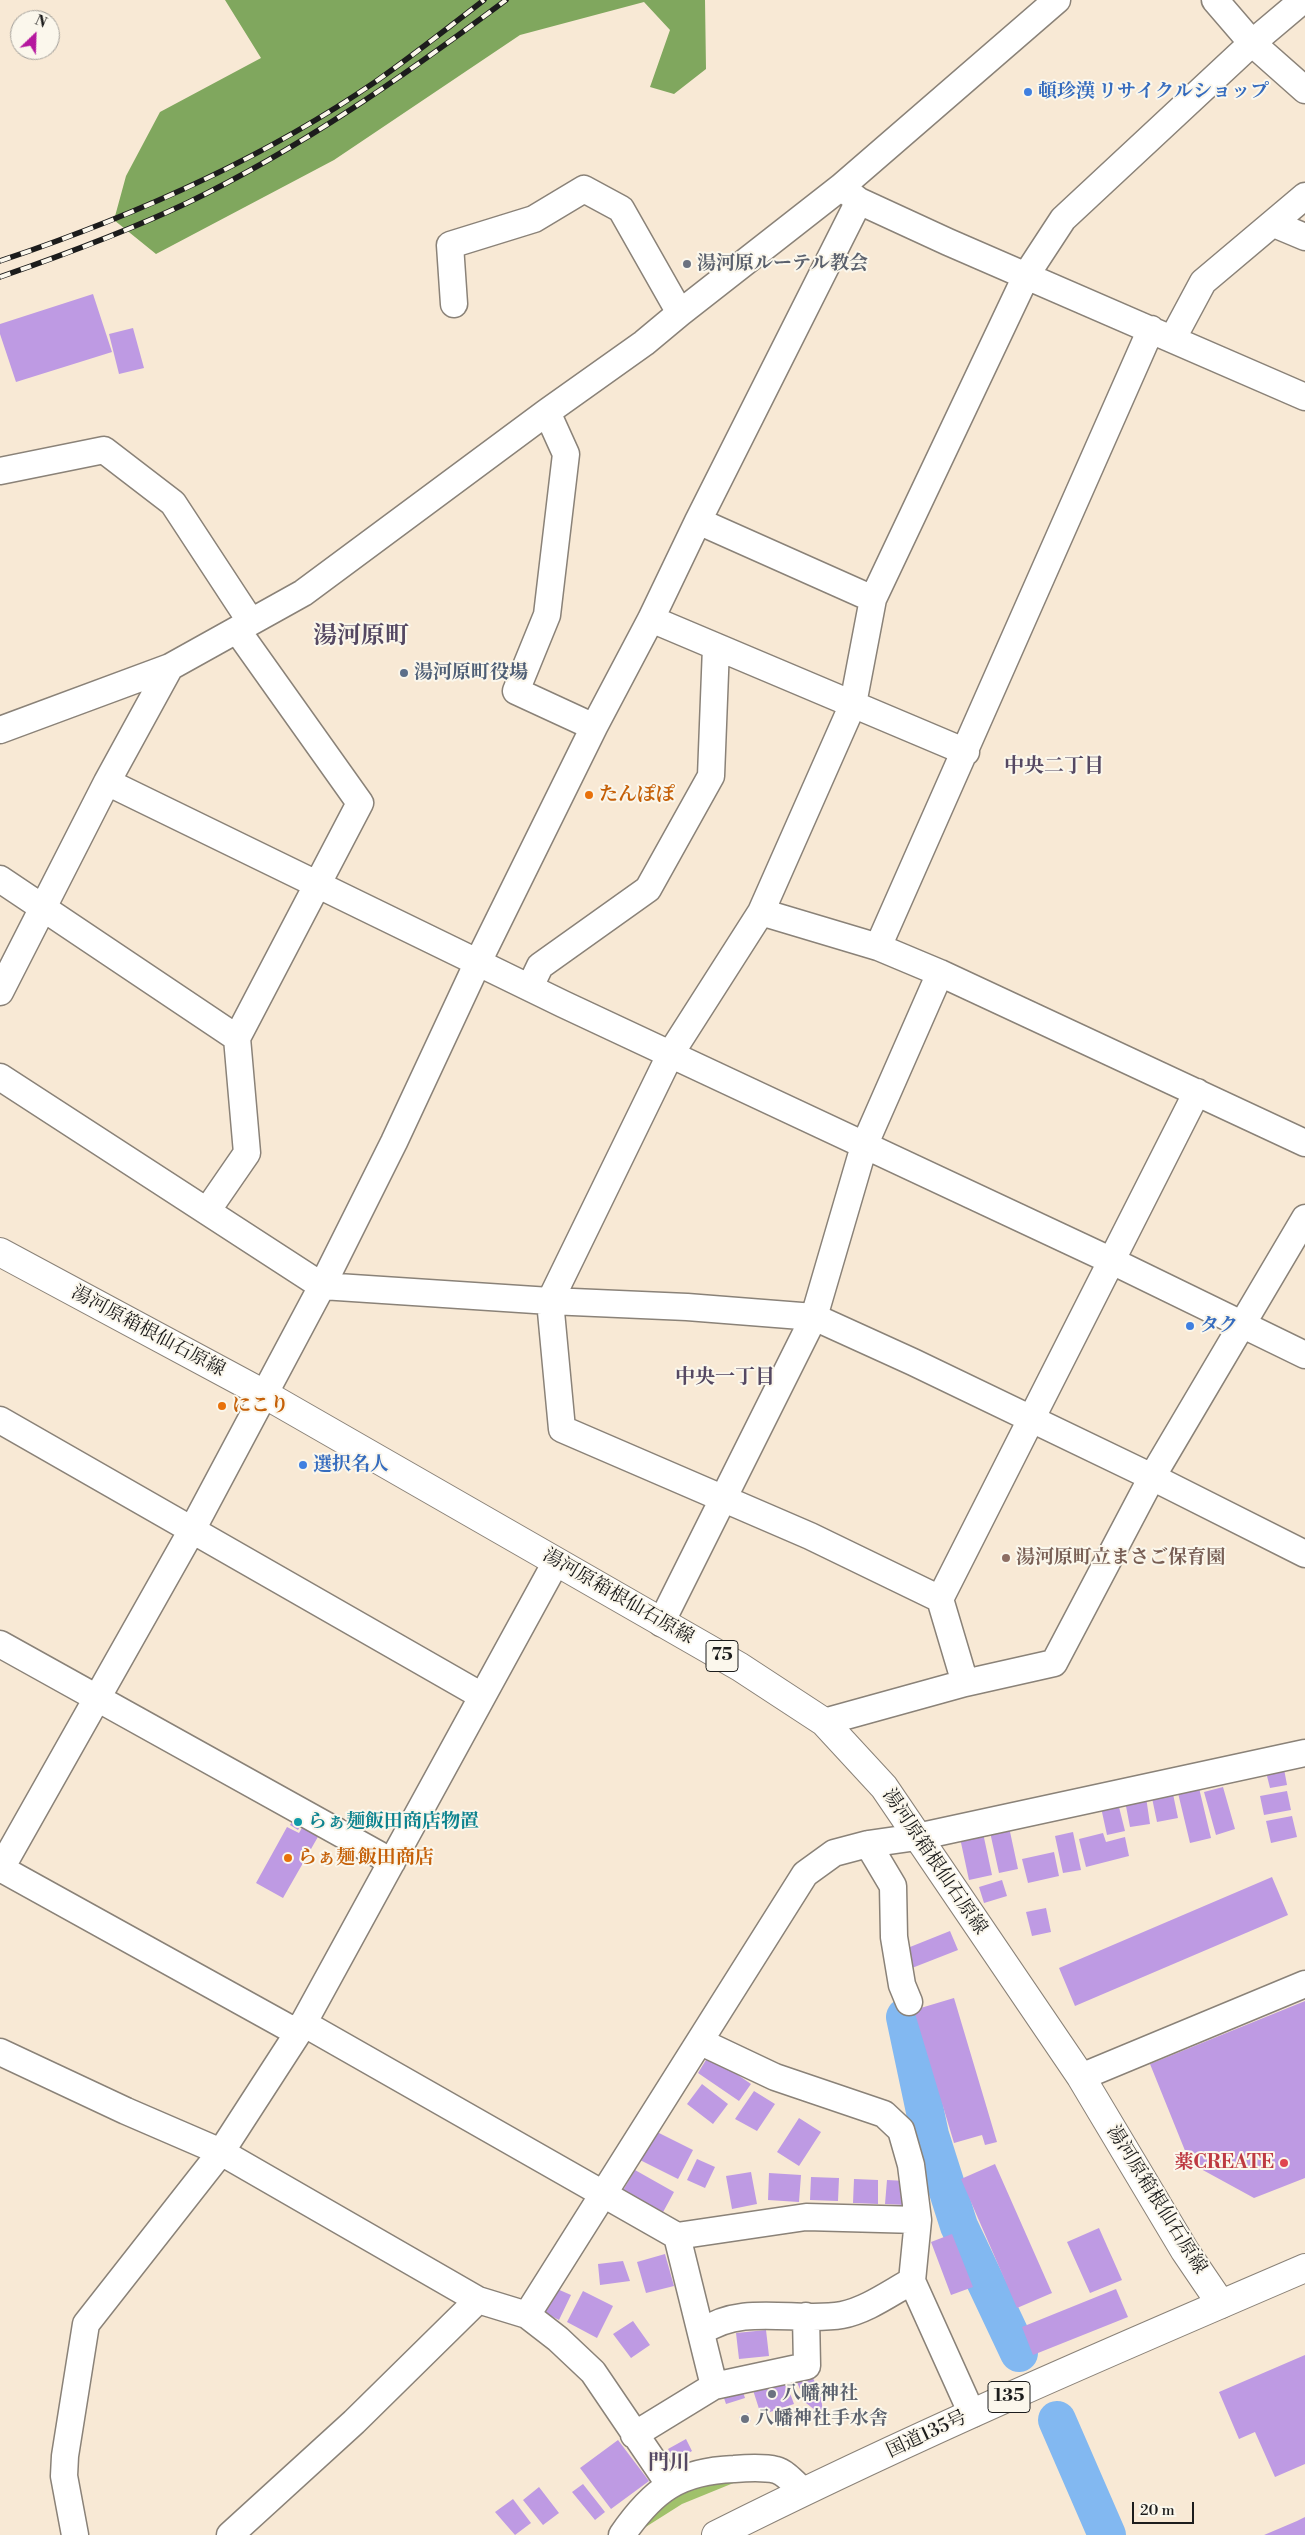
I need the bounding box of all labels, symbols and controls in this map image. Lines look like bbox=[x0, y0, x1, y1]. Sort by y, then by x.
north arrow bbox=[10, 10, 60, 60]
text: N bbox=[32, 12, 49, 33]
place label: 頓珍漢 リサイクルショップ bbox=[1038, 81, 1269, 103]
marker: 頓珍漢 リサイクルショップ bbox=[1022, 86, 1034, 98]
place label: 湯河原ルーテル教会 bbox=[697, 253, 868, 275]
marker: 湯河原ルーテル教会 bbox=[681, 258, 693, 270]
district label: 湯河原町 bbox=[313, 623, 409, 651]
place label: 湯河原町役場 bbox=[414, 662, 528, 684]
marker: 湯河原町役場 bbox=[398, 667, 410, 679]
district label: 中央二丁目 bbox=[1004, 755, 1104, 779]
place label: たんぽぽ bbox=[599, 784, 675, 806]
marker: たんぽぽ bbox=[583, 789, 595, 801]
street label: 湯河原箱根仙石原線 bbox=[67, 1282, 229, 1382]
place label: タク bbox=[1200, 1315, 1238, 1337]
marker: タク bbox=[1184, 1320, 1196, 1332]
district label: 中央一丁目 bbox=[675, 1366, 775, 1390]
place label: にこり bbox=[232, 1395, 289, 1417]
marker: にこり bbox=[216, 1400, 228, 1412]
place label: 選択名人 bbox=[313, 1454, 389, 1476]
marker: 選択名人 bbox=[297, 1459, 309, 1471]
street label: 湯河原箱根仙石原線 bbox=[538, 1544, 698, 1650]
place label: 湯河原町立まさご保育園 bbox=[1016, 1547, 1225, 1569]
marker: 湯河原町立まさご保育園 bbox=[1000, 1552, 1012, 1564]
road number: 75 bbox=[706, 1640, 738, 1672]
street label: 湯河原箱根仙石原線 bbox=[877, 1785, 991, 1939]
place label: らぁ麺飯田商店物置 bbox=[308, 1811, 479, 1833]
marker: らぁ麺飯田商店物置 bbox=[292, 1816, 304, 1828]
place label: らぁ麺 飯田商店 bbox=[298, 1847, 434, 1869]
marker: らぁ麺 飯田商店 bbox=[282, 1852, 294, 1864]
street label: 湯河原箱根仙石原線 bbox=[1101, 2121, 1211, 2279]
place label: 薬CREATE bbox=[1174, 2152, 1274, 2174]
marker: 薬CREATE bbox=[1278, 2157, 1290, 2169]
road number: 135 bbox=[988, 2382, 1030, 2412]
place label: 八幡神社 bbox=[782, 2383, 858, 2405]
marker: 八幡神社 bbox=[766, 2388, 778, 2400]
street label: 国道135号 bbox=[883, 2406, 971, 2464]
place label: 八幡神社手水舎 bbox=[755, 2408, 888, 2430]
marker: 八幡神社手水舎 bbox=[739, 2413, 751, 2425]
district label: 門川 bbox=[648, 2451, 690, 2477]
scale bar bbox=[1135, 2492, 1198, 2524]
text: 20 m bbox=[1140, 2501, 1175, 2520]

